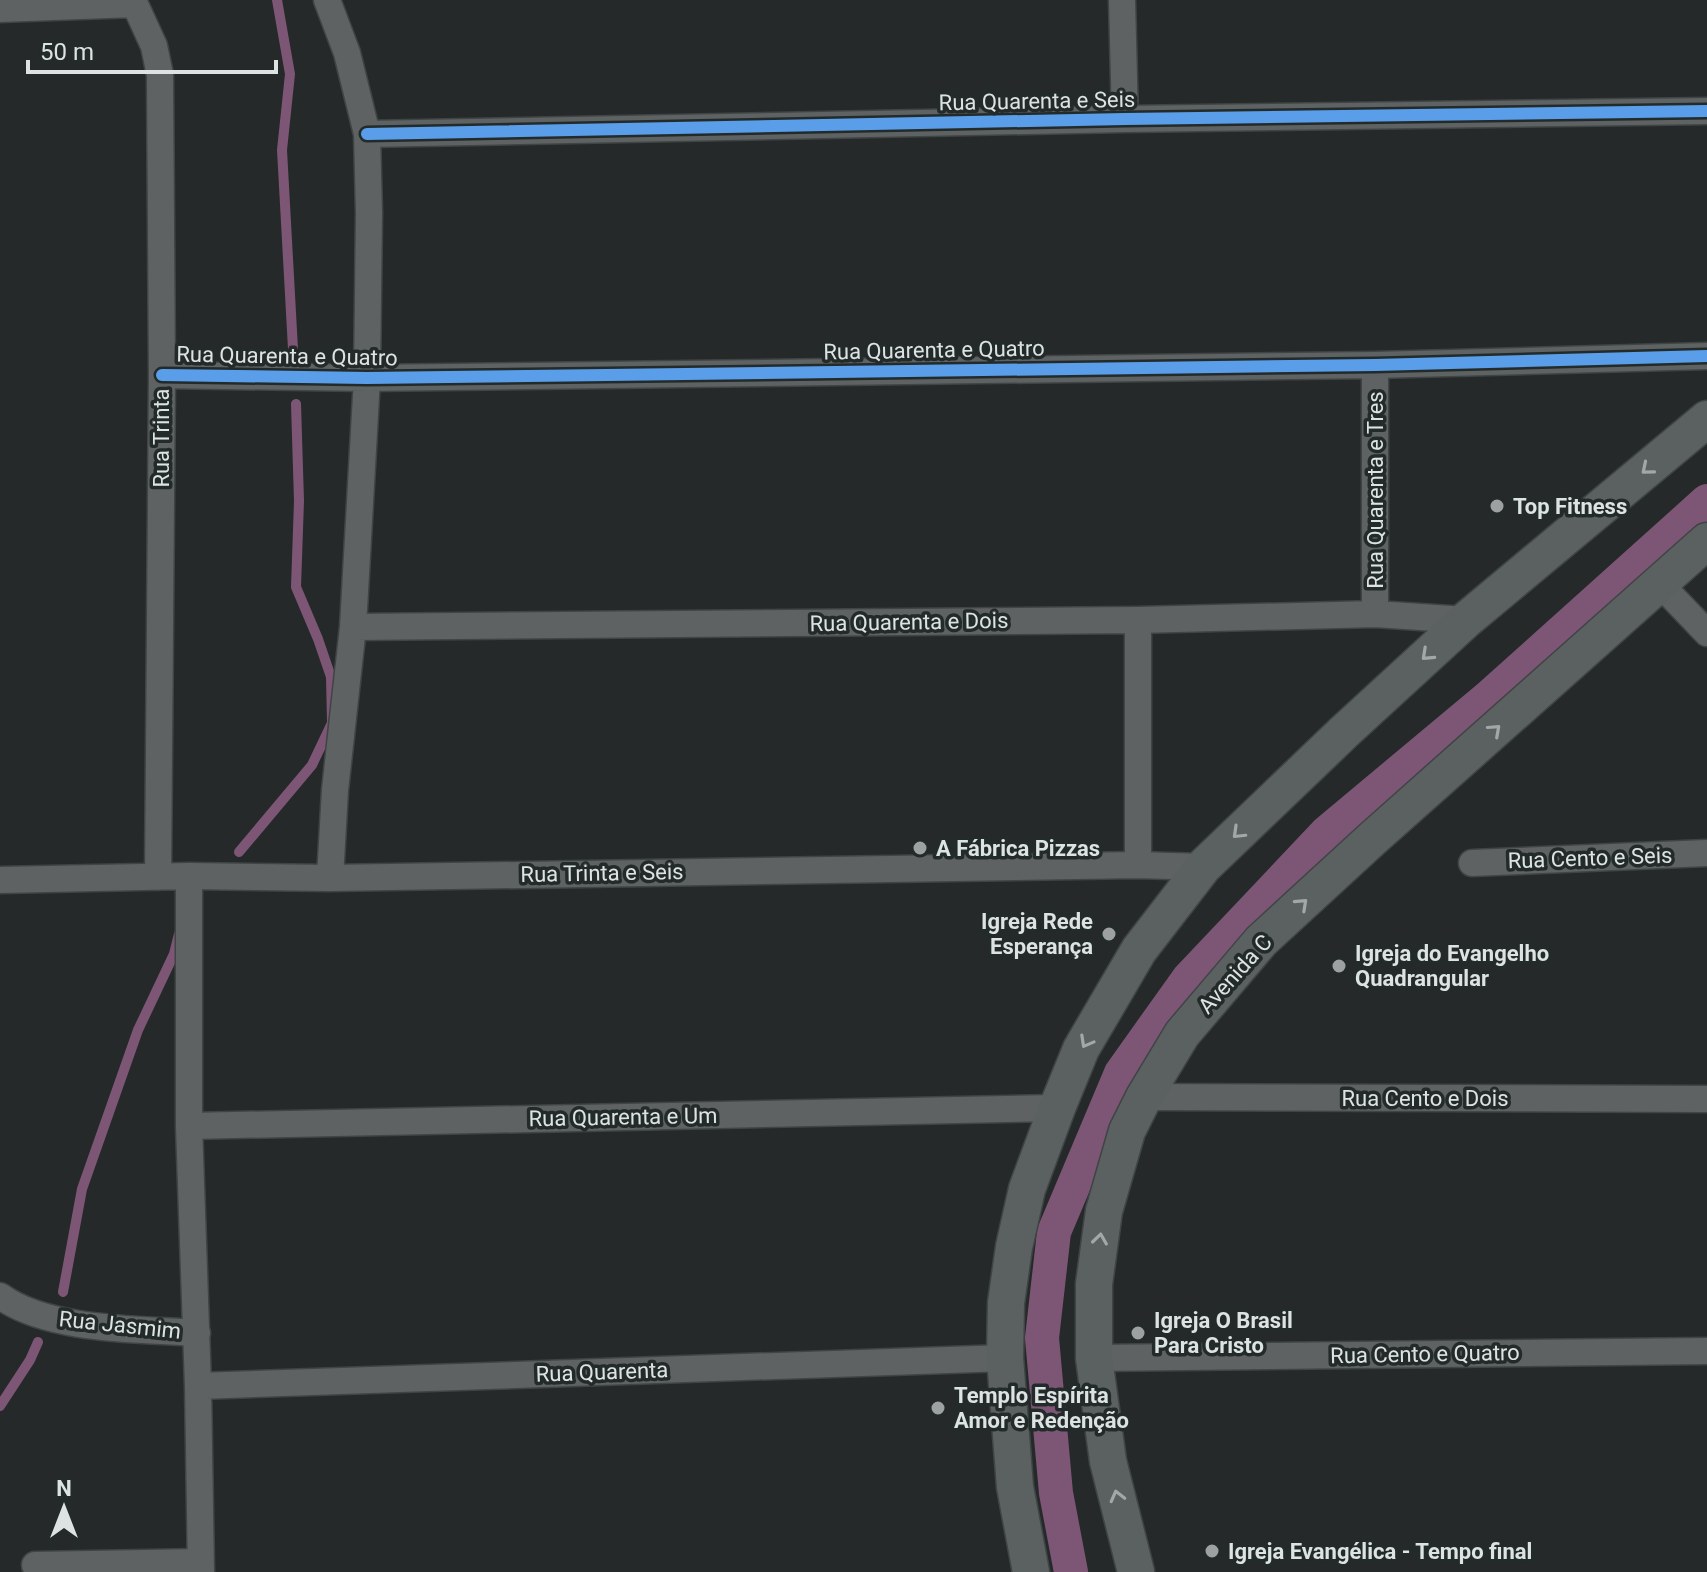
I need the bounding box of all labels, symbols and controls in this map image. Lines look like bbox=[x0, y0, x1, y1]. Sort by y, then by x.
scale bar bbox=[28, 24, 276, 74]
text: 50 m bbox=[40, 38, 94, 66]
street label: Rua Quarenta e Seis bbox=[938, 87, 1136, 115]
street label: Rua Quarenta e Quatro bbox=[823, 336, 1045, 364]
street label: Rua Quarenta e Quatro bbox=[176, 342, 398, 370]
street label: Rua Trinta bbox=[149, 388, 174, 488]
street label: Rua Quarenta e Tres bbox=[1363, 391, 1388, 589]
one-way arrow bbox=[1642, 459, 1656, 474]
place label: Top Fitness bbox=[1513, 494, 1627, 519]
marker: Top Fitness bbox=[1488, 497, 1506, 515]
street label: Rua Quarenta e Dois bbox=[809, 608, 1009, 636]
one-way arrow bbox=[1422, 646, 1437, 660]
one-way arrow bbox=[1486, 725, 1501, 740]
one-way arrow bbox=[1233, 824, 1247, 839]
place label: A Fábrica Pizzas bbox=[936, 836, 1100, 861]
marker: A Fábrica Pizzas bbox=[911, 839, 929, 857]
street label: Rua Cento e Seis bbox=[1507, 843, 1673, 873]
street label: Rua Trinta e Seis bbox=[520, 859, 684, 887]
one-way arrow bbox=[1292, 899, 1307, 913]
place label: Igreja Rede Esperança bbox=[981, 909, 1093, 959]
marker: Igreja Rede Esperança bbox=[1100, 925, 1118, 943]
street label: Avenida C bbox=[1193, 929, 1277, 1019]
place label: Igreja do Evangelho Quadrangular bbox=[1355, 941, 1549, 991]
marker: Igreja do Evangelho Quadrangular bbox=[1330, 957, 1348, 975]
one-way arrow bbox=[1080, 1034, 1096, 1048]
street label: Rua Cento e Dois bbox=[1341, 1086, 1509, 1111]
street label: Rua Quarenta e Um bbox=[528, 1103, 718, 1131]
one-way arrow bbox=[1091, 1232, 1108, 1246]
street label: Rua Jasmim bbox=[58, 1306, 182, 1344]
place label: Igreja O Brasil Para Cristo bbox=[1154, 1308, 1293, 1358]
marker: Igreja O Brasil Para Cristo bbox=[1129, 1324, 1147, 1342]
street label: Rua Cento e Quatro bbox=[1330, 1340, 1520, 1368]
street label: Rua Quarenta bbox=[535, 1357, 669, 1387]
place label: Templo Espírita Amor e Redenção bbox=[954, 1383, 1129, 1433]
marker: Templo Espírita Amor e Redenção bbox=[929, 1399, 947, 1417]
north arrow bbox=[24, 1468, 104, 1548]
text: N bbox=[56, 1476, 72, 1501]
one-way arrow bbox=[1109, 1490, 1126, 1504]
place label: Igreja Evangélica - Tempo final bbox=[1228, 1539, 1532, 1564]
marker: Igreja Evangélica - Tempo final bbox=[1203, 1542, 1221, 1560]

